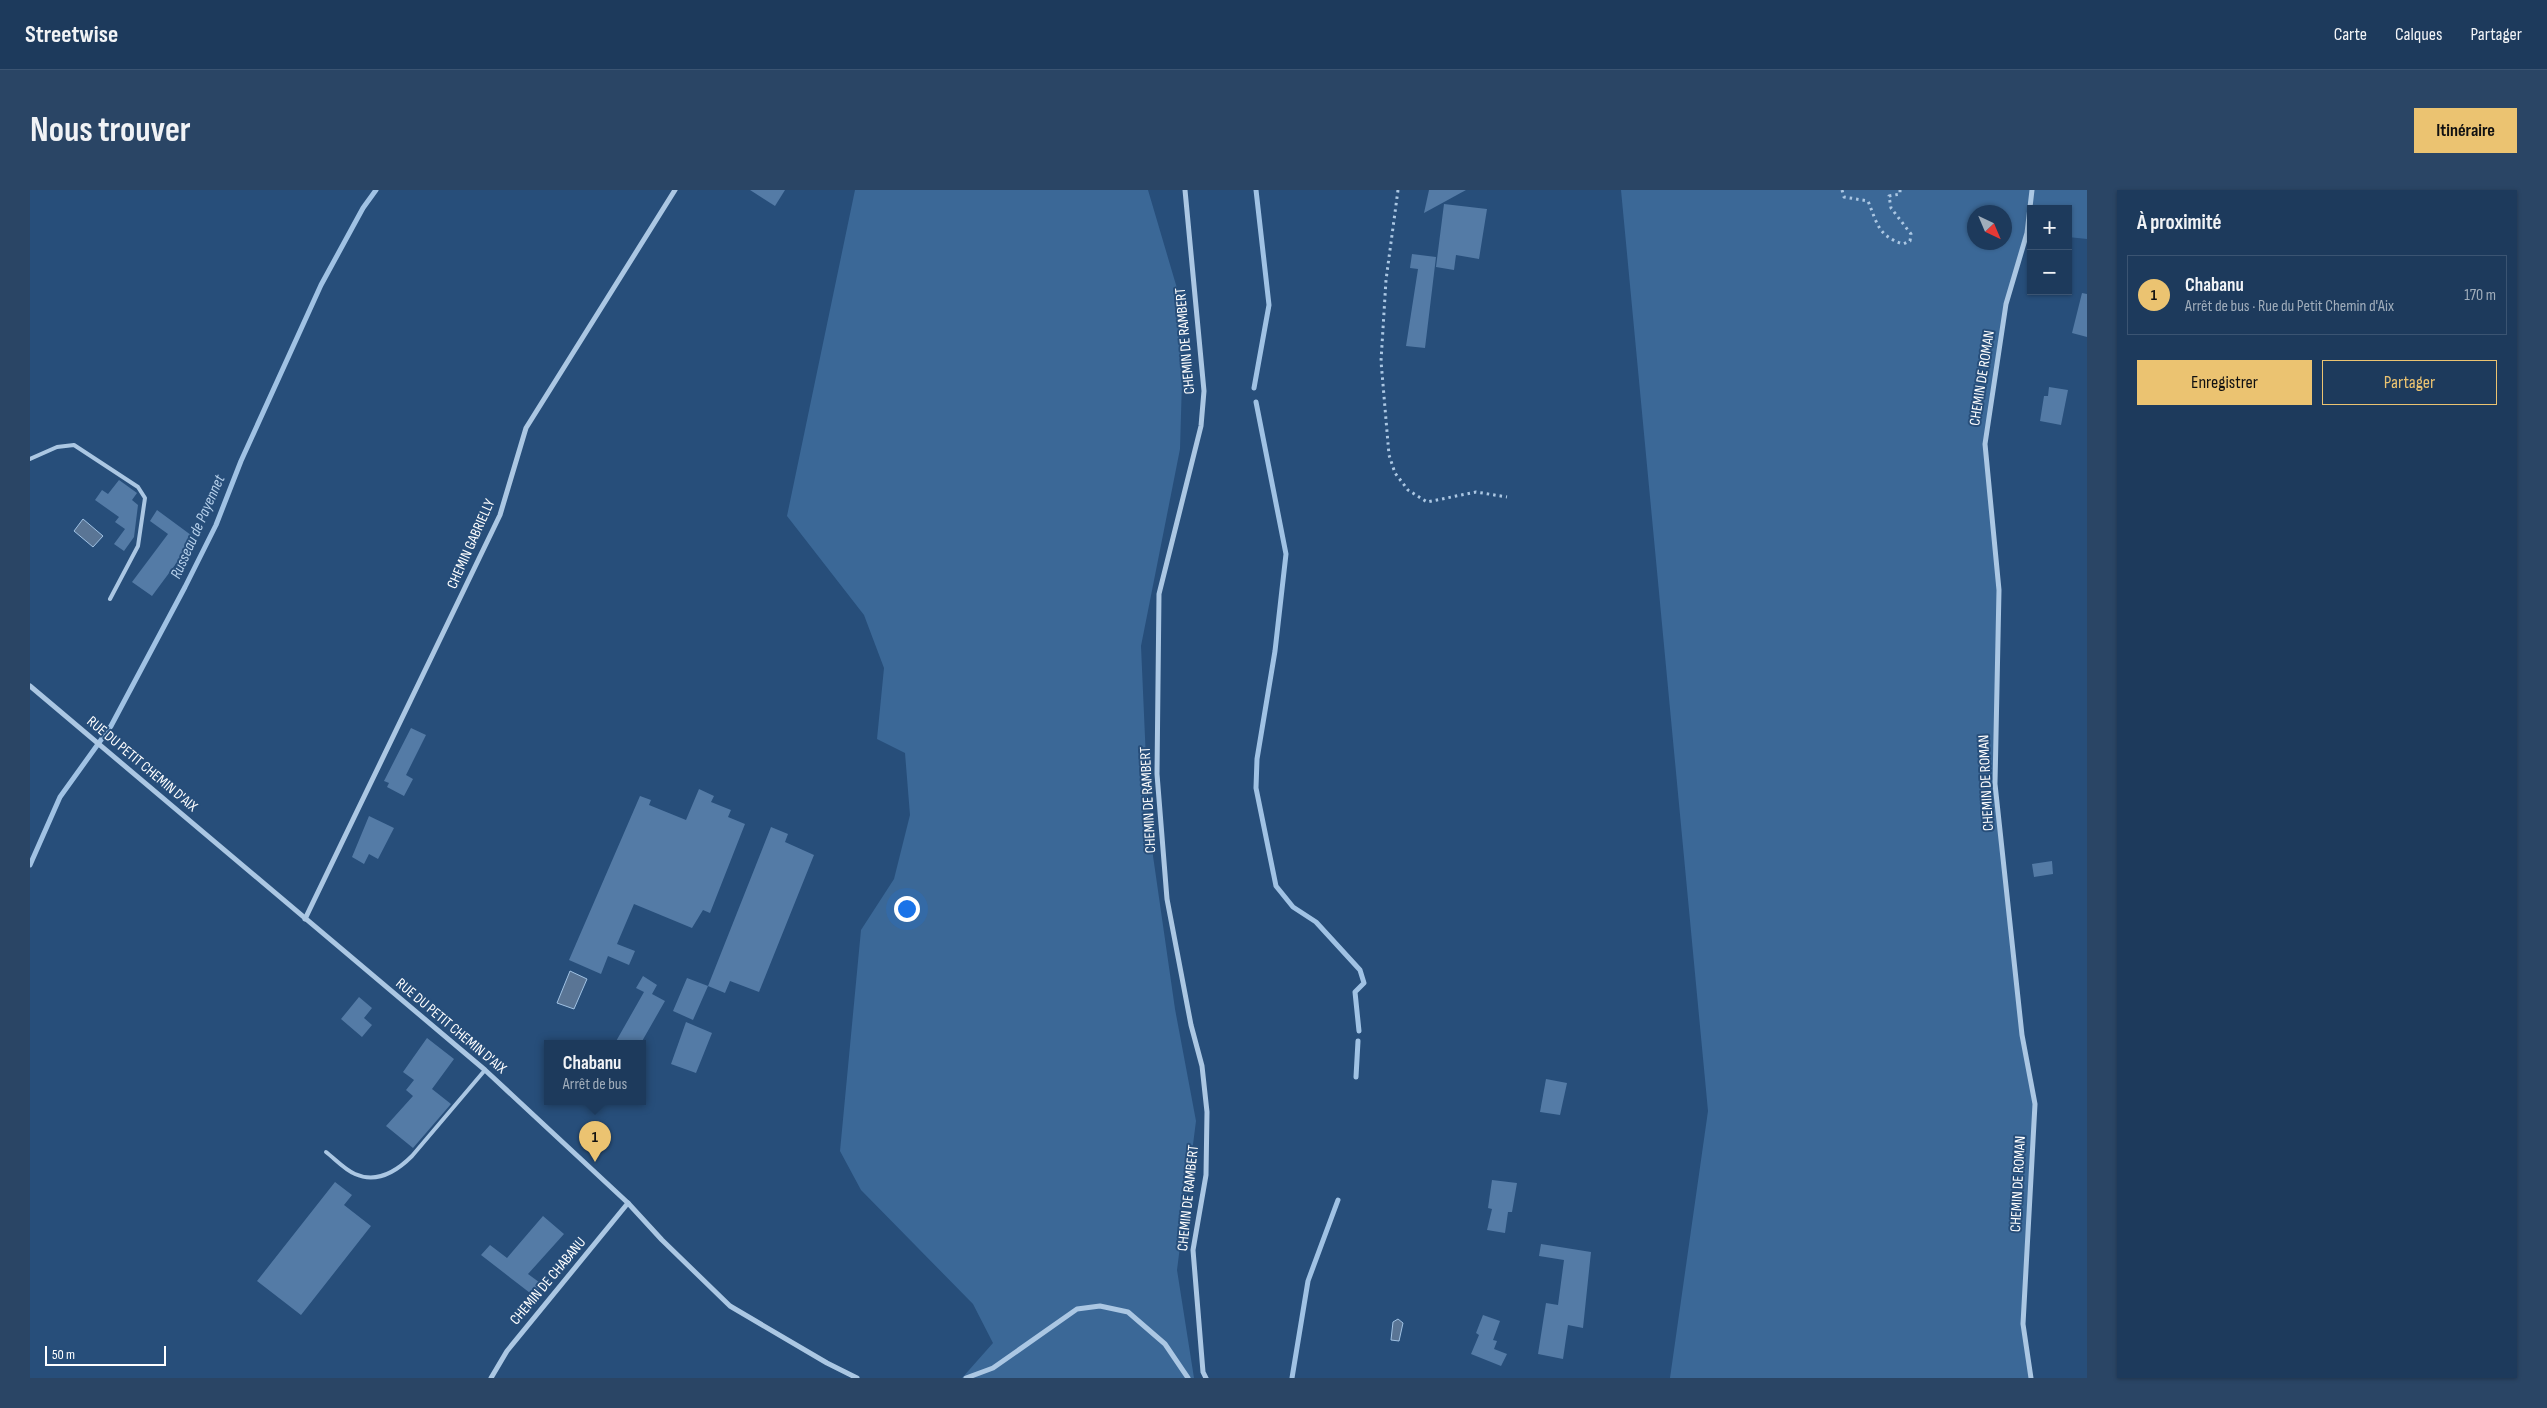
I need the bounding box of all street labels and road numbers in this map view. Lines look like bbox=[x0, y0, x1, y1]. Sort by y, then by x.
street label: CHEMIN DE RAMBERT bbox=[1171, 287, 1199, 395]
street label: CHEMIN DE ROMAN bbox=[1965, 329, 1999, 427]
street label: CHEMIN GABRIELLY bbox=[443, 496, 500, 592]
street label: RUE DU PETIT CHEMIN D'AIX bbox=[83, 712, 202, 816]
street label: CHEMIN DE ROMAN bbox=[1974, 734, 1998, 832]
street label: CHEMIN DE RAMBERT bbox=[1136, 746, 1160, 854]
street label: RUE DU PETIT CHEMIN D'AIX bbox=[392, 974, 511, 1078]
street label: CHEMIN DE ROMAN bbox=[2006, 1135, 2030, 1233]
street label: CHEMIN DE RAMBERT bbox=[1173, 1144, 1203, 1252]
street label: CHEMIN DE CHABANU bbox=[506, 1233, 590, 1329]

